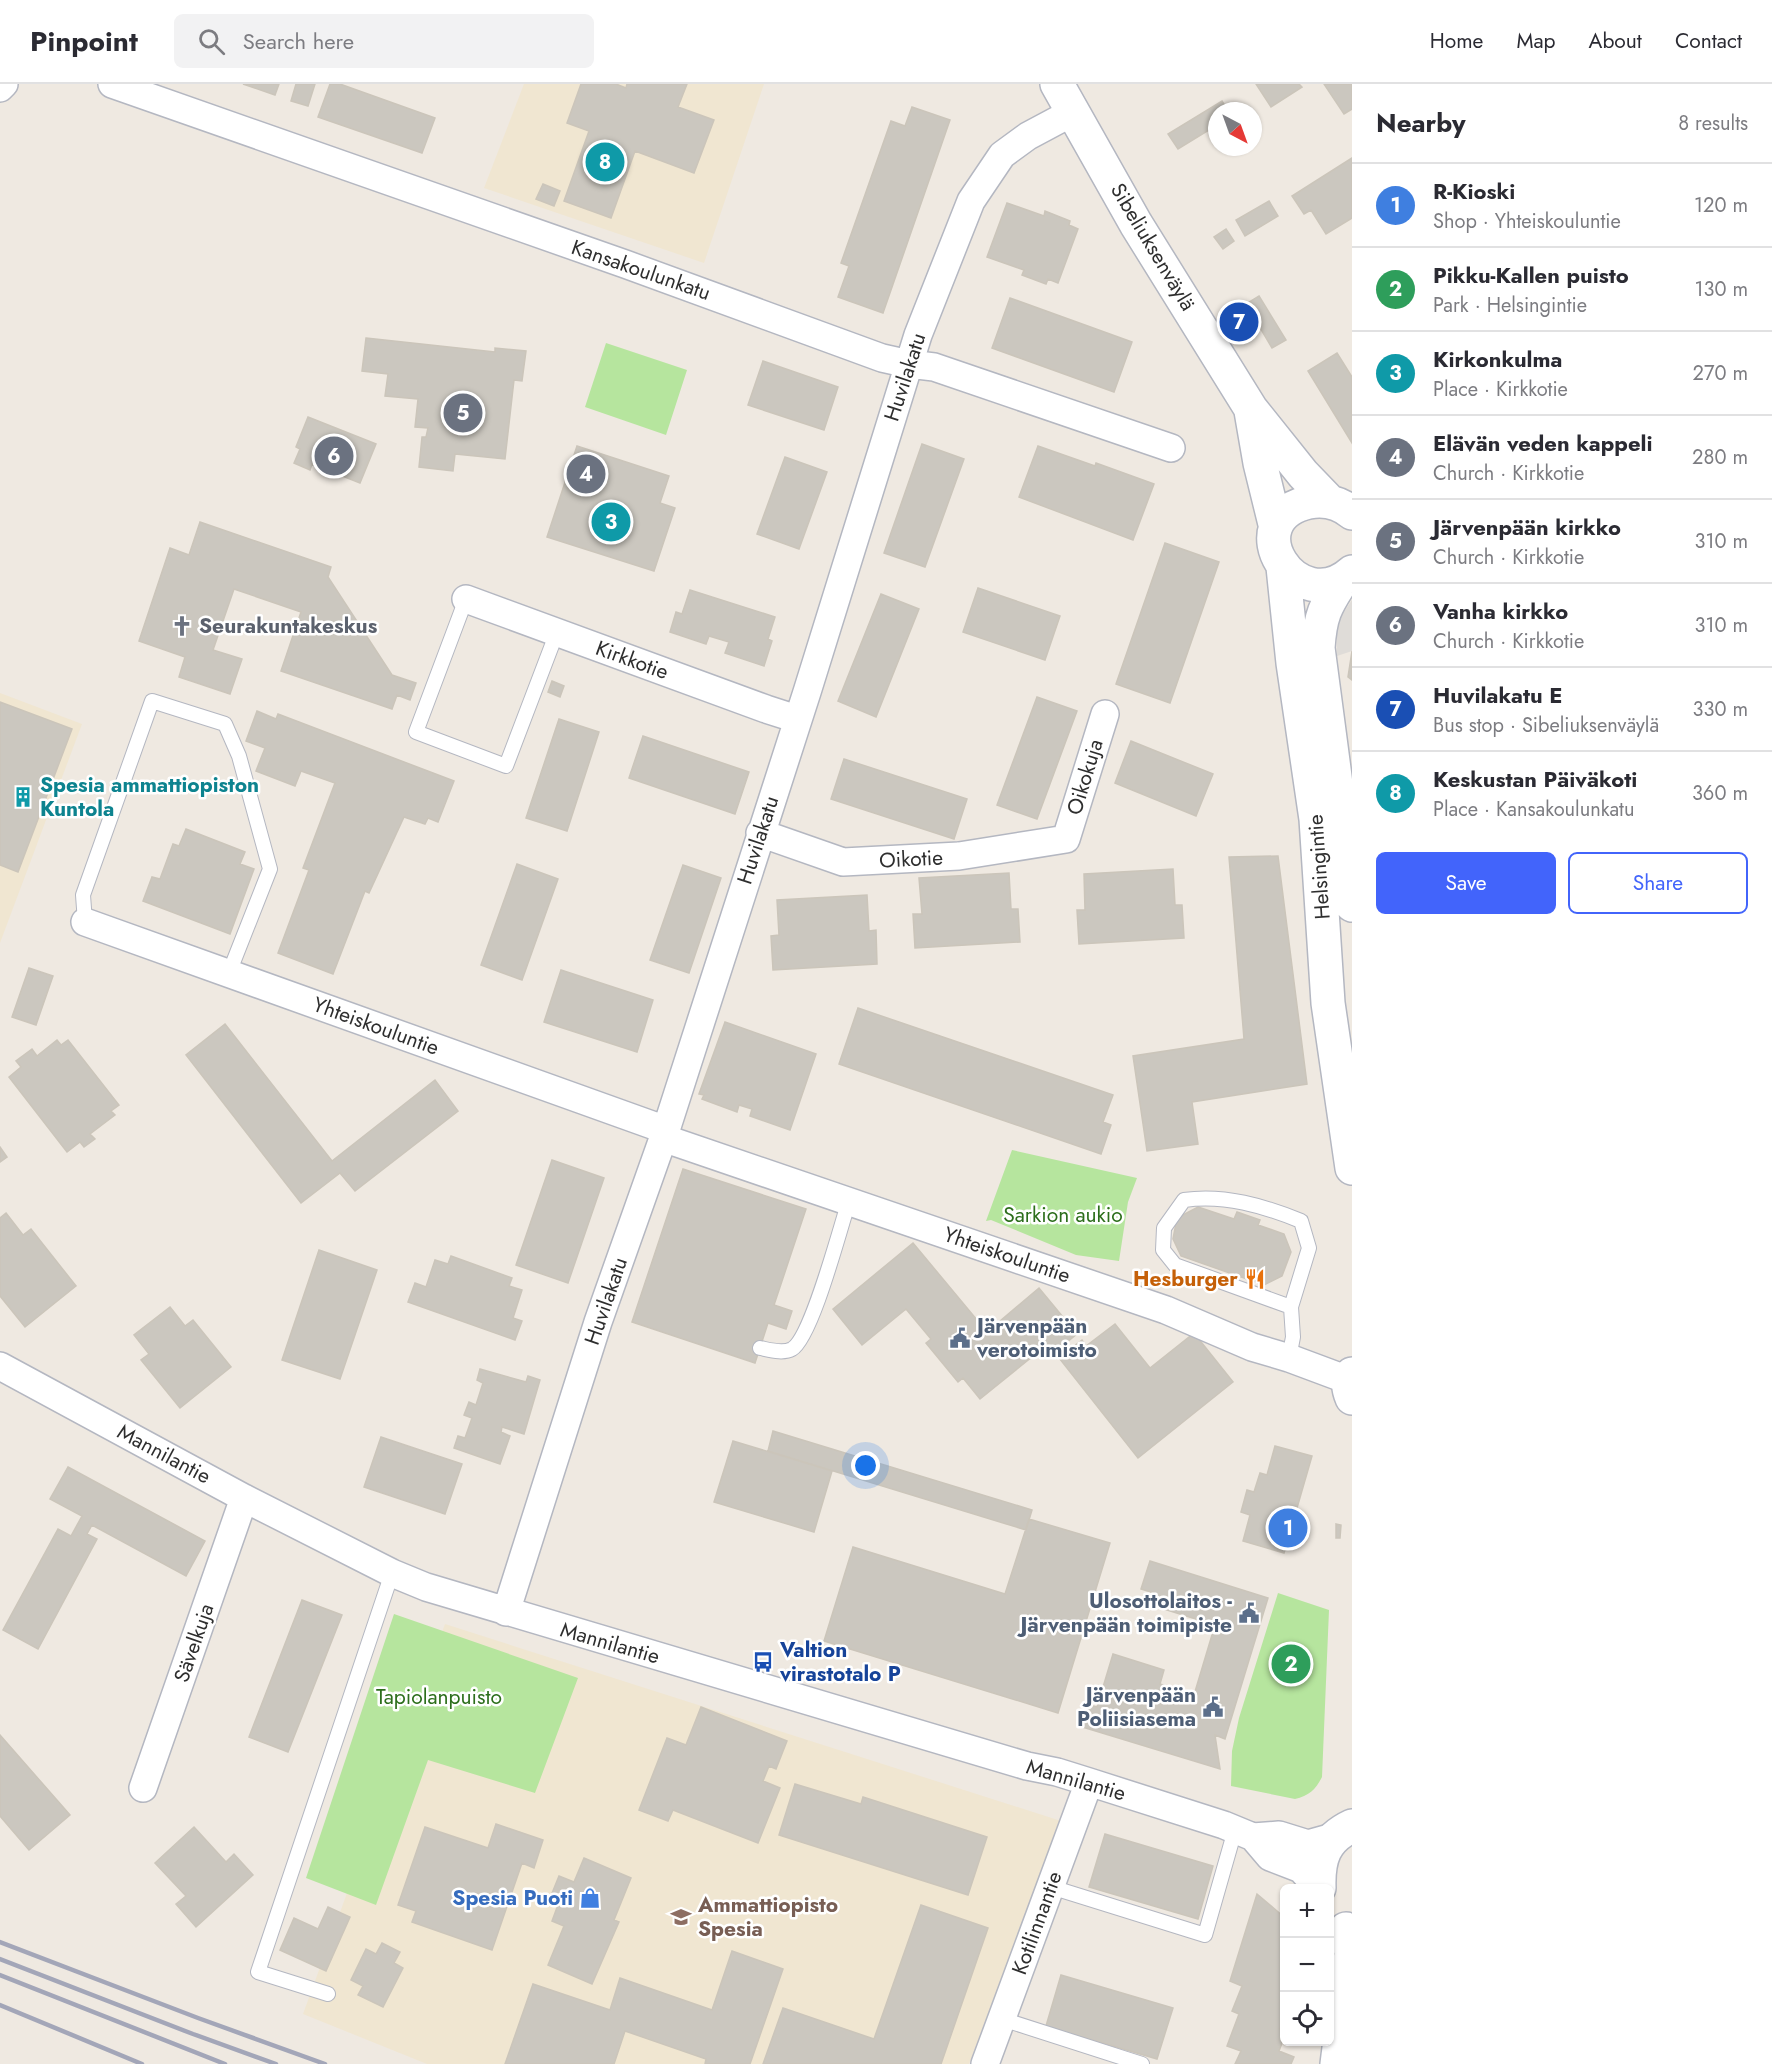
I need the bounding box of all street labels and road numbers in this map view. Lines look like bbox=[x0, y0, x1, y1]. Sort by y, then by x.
street label: Sibeliuksenväylä bbox=[1103, 178, 1203, 316]
street label: Kansakoulunkatu bbox=[567, 232, 715, 308]
street label: Huvilakatu bbox=[877, 329, 933, 425]
street label: Kirkkotie bbox=[591, 633, 673, 687]
street label: Oikokuja bbox=[1059, 735, 1111, 819]
street label: Huvilakatu bbox=[730, 792, 786, 888]
street label: Helsingintie bbox=[1300, 813, 1338, 921]
street label: Oikotie bbox=[878, 842, 944, 876]
street label: Yhteiskouluntie bbox=[309, 989, 443, 1063]
street label: Yhteiskouluntie bbox=[940, 1219, 1075, 1291]
street label: Huvilakatu bbox=[577, 1253, 635, 1349]
street label: Mannilantie bbox=[112, 1417, 216, 1491]
street label: Sävelkuja bbox=[167, 1600, 221, 1686]
street label: Mannilantie bbox=[557, 1615, 663, 1672]
street label: Mannilantie bbox=[1023, 1752, 1129, 1809]
street label: Kotilinnantie bbox=[1004, 1867, 1070, 1979]

